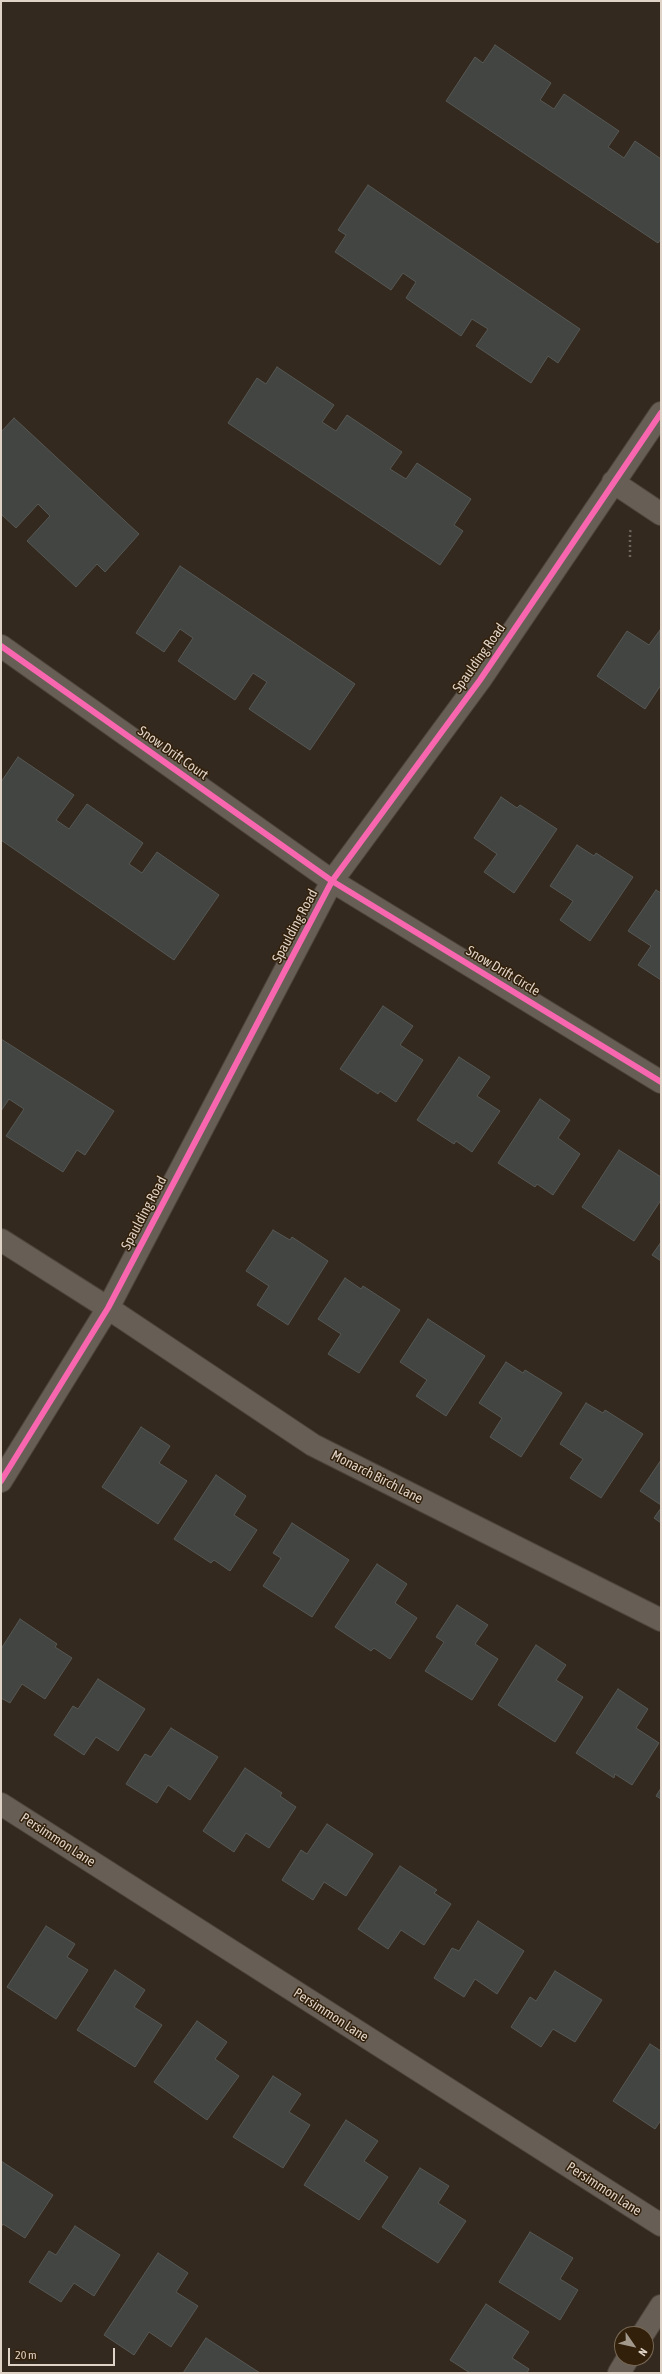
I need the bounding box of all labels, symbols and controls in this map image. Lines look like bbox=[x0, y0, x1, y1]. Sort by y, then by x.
street label: Spaulding Road bbox=[449, 620, 509, 696]
street label: Snow Drift Court bbox=[135, 723, 211, 783]
street label: Spaulding Road bbox=[269, 886, 321, 966]
street label: Snow Drift Circle bbox=[463, 942, 543, 1000]
street label: Spaulding Road bbox=[118, 1173, 170, 1253]
street label: Monarch Birch Lane bbox=[329, 1447, 425, 1507]
street label: Persimmon Lane bbox=[17, 1810, 99, 1870]
street label: Persimmon Lane bbox=[290, 1985, 372, 2045]
street label: Persimmon Lane bbox=[563, 2159, 645, 2219]
north arrow bbox=[614, 2326, 654, 2366]
scale bar bbox=[10, 2340, 117, 2366]
text: N bbox=[636, 2346, 650, 2358]
text: 20 m bbox=[15, 2348, 37, 2362]

